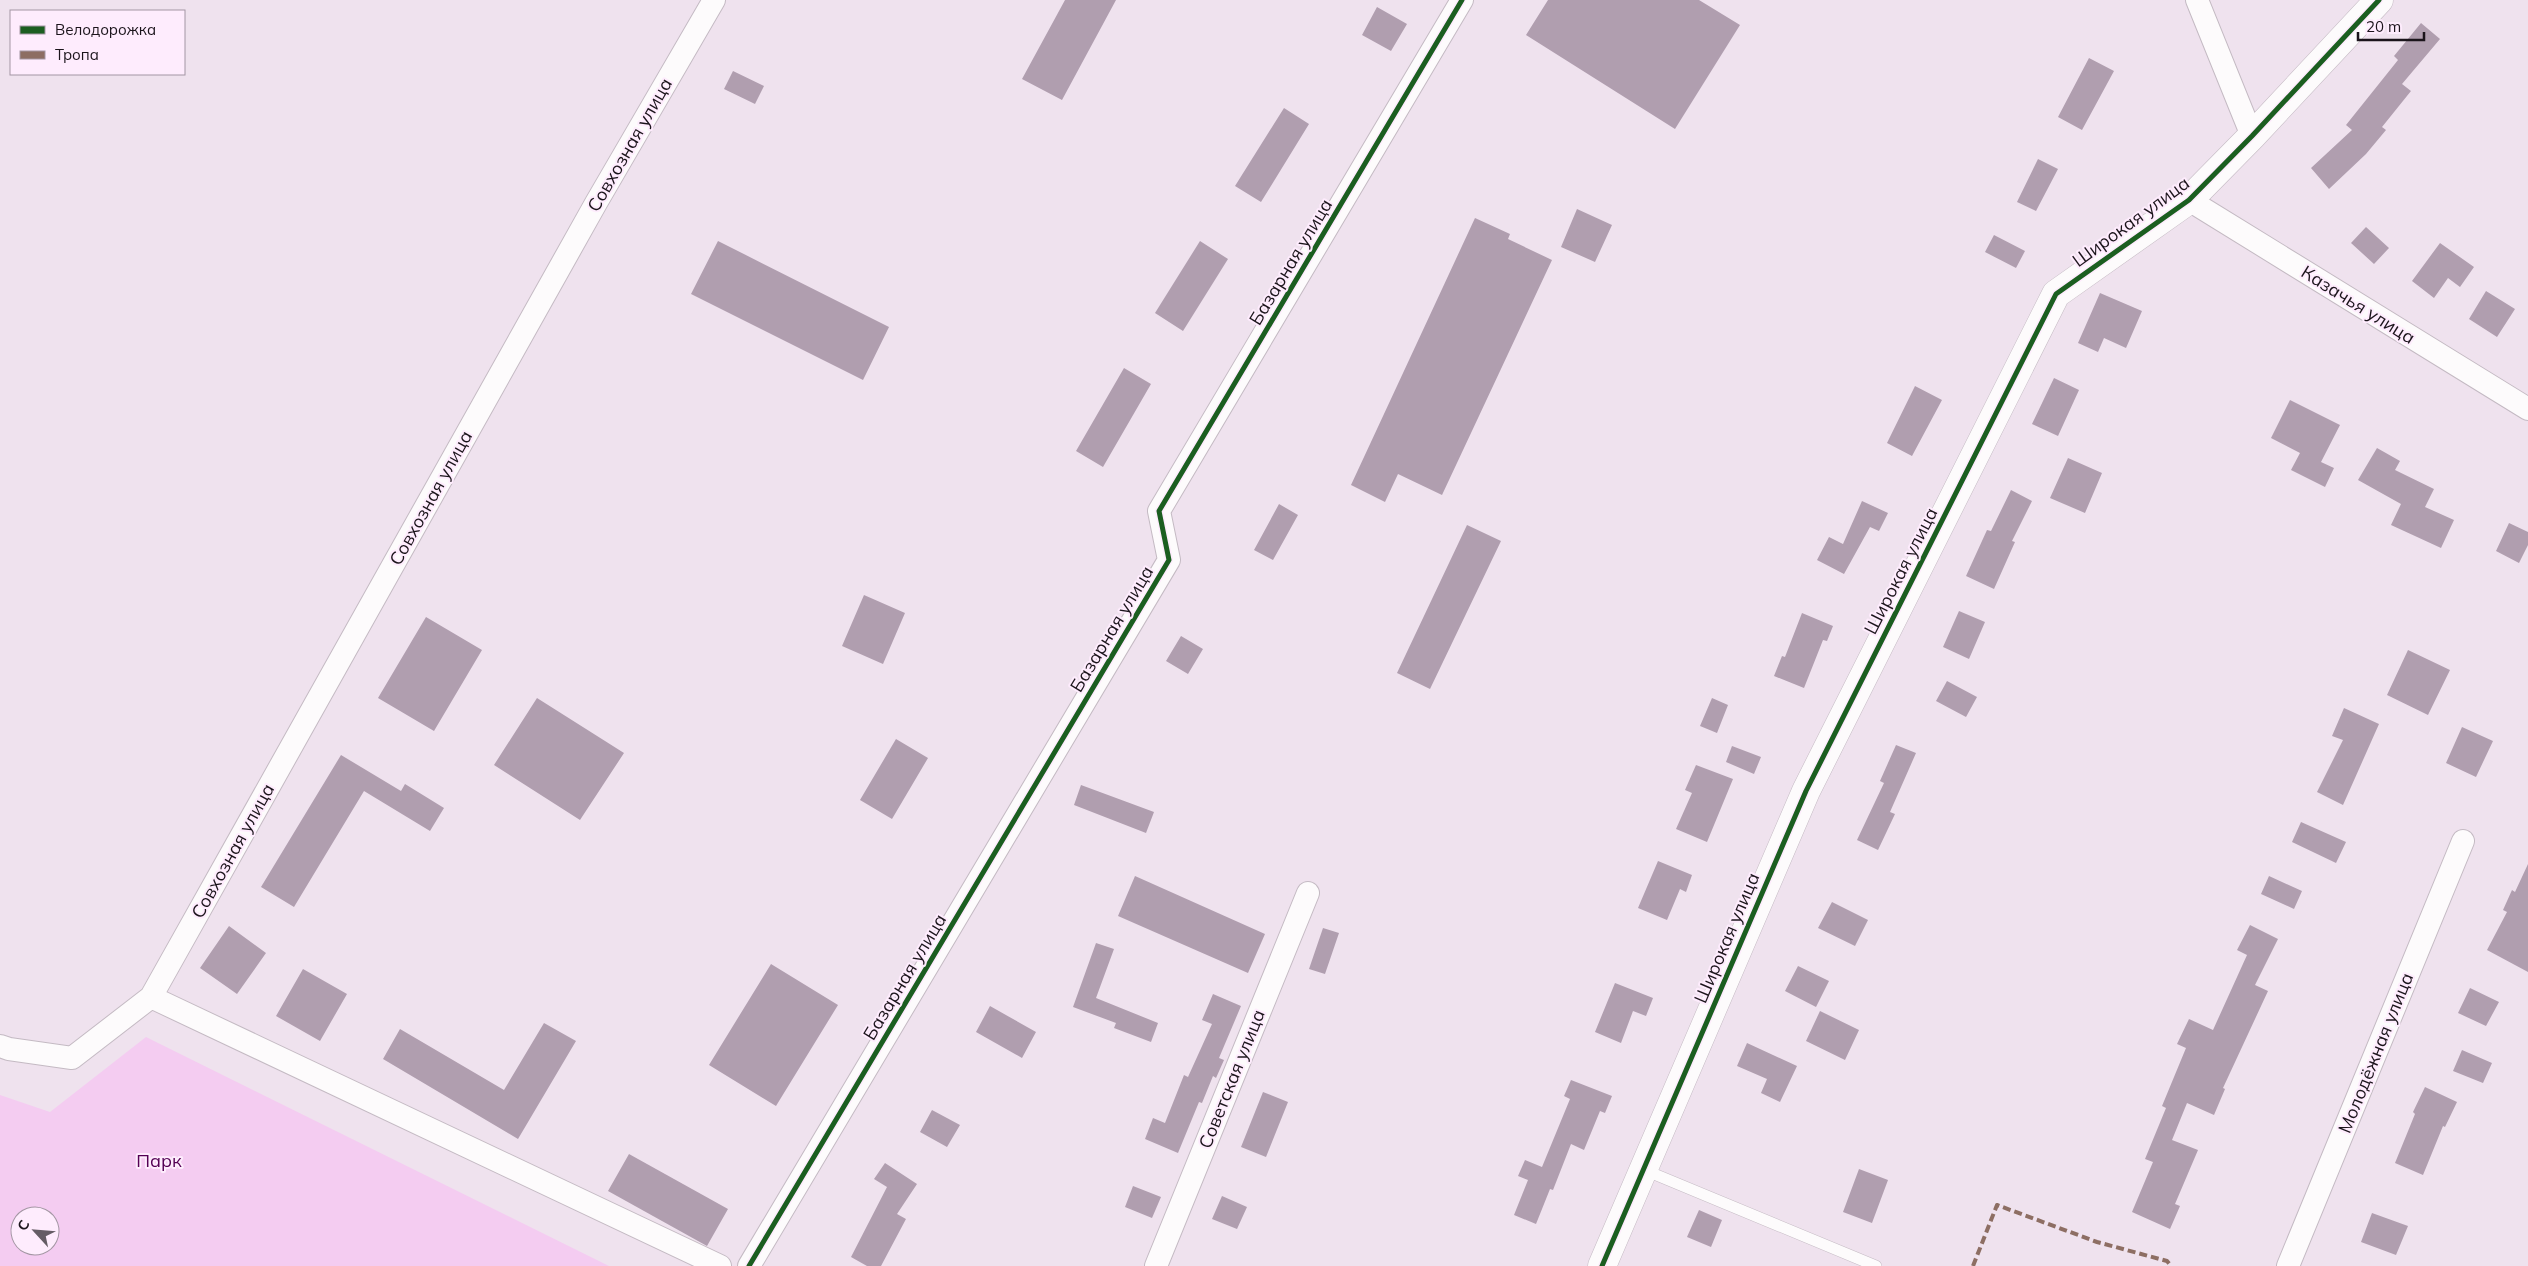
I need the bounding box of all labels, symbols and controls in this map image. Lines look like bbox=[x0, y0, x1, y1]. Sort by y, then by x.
legend bbox=[10, 10, 185, 75]
scale bar bbox=[2358, 10, 2424, 42]
text: 20 m bbox=[2366, 17, 2401, 36]
text: Велодорожка bbox=[55, 20, 156, 39]
text: Тропа bbox=[55, 45, 99, 64]
street label: Совхозная улица bbox=[582, 74, 677, 216]
street label: Широкая улица bbox=[2068, 171, 2194, 272]
street label: Базарная улица bbox=[1244, 195, 1337, 329]
street label: Казачья улица bbox=[2297, 260, 2420, 349]
street label: Совхозная улица bbox=[384, 426, 477, 569]
street label: Широкая улица bbox=[1859, 503, 1942, 638]
street label: Базарная улица bbox=[1065, 562, 1158, 696]
street label: Совхозная улица bbox=[186, 779, 279, 922]
street label: Широкая улица bbox=[1689, 869, 1764, 1006]
street label: Базарная улица bbox=[858, 910, 951, 1044]
street label: Молодёжная улица bbox=[2333, 969, 2418, 1136]
street label: Советская улица bbox=[1193, 1006, 1270, 1152]
park label: Парк bbox=[136, 1149, 182, 1172]
north arrow bbox=[10, 1206, 60, 1256]
text: С bbox=[13, 1217, 34, 1234]

